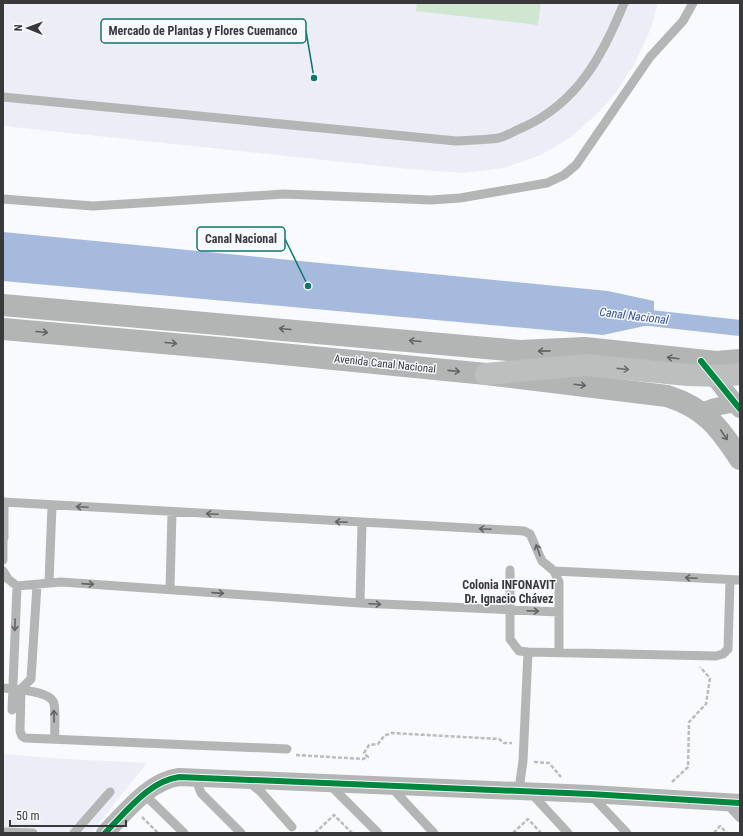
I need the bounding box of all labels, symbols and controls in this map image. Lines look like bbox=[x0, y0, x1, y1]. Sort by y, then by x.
north arrow bbox=[8, 8, 48, 48]
callout: Mercado de Plantas y Flores Cuemanco bbox=[101, 19, 306, 43]
text: N bbox=[12, 24, 25, 31]
text: Mercado de Plantas y Flores Cuemanco bbox=[108, 24, 298, 38]
callout: Canal Nacional bbox=[197, 227, 285, 251]
text: Canal Nacional bbox=[205, 232, 277, 246]
water label: Canal Nacional bbox=[599, 305, 670, 327]
one-way arrow bbox=[279, 325, 292, 333]
one-way arrow bbox=[35, 328, 48, 336]
one-way arrow bbox=[409, 337, 422, 345]
one-way arrow bbox=[164, 340, 177, 347]
one-way arrow bbox=[538, 347, 551, 355]
street label: Avenida Canal Nacional bbox=[333, 352, 437, 376]
one-way arrow bbox=[667, 354, 680, 362]
one-way arrow bbox=[616, 365, 629, 372]
one-way arrow bbox=[447, 368, 460, 375]
one-way arrow bbox=[574, 382, 587, 389]
one-way arrow bbox=[720, 429, 728, 440]
one-way arrow bbox=[76, 504, 89, 511]
one-way arrow bbox=[206, 511, 219, 518]
one-way arrow bbox=[335, 518, 348, 525]
one-way arrow bbox=[479, 525, 492, 532]
one-way arrow bbox=[534, 544, 541, 557]
one-way arrow bbox=[685, 575, 698, 582]
district label: Colonia INFONAVIT Dr. Ignacio Chávez bbox=[462, 578, 556, 606]
one-way arrow bbox=[81, 580, 94, 587]
one-way arrow bbox=[211, 589, 224, 596]
one-way arrow bbox=[368, 600, 381, 607]
one-way arrow bbox=[526, 607, 539, 615]
one-way arrow bbox=[11, 618, 19, 631]
one-way arrow bbox=[50, 710, 58, 723]
scale bar bbox=[10, 802, 126, 828]
text: 50 m bbox=[16, 809, 40, 823]

